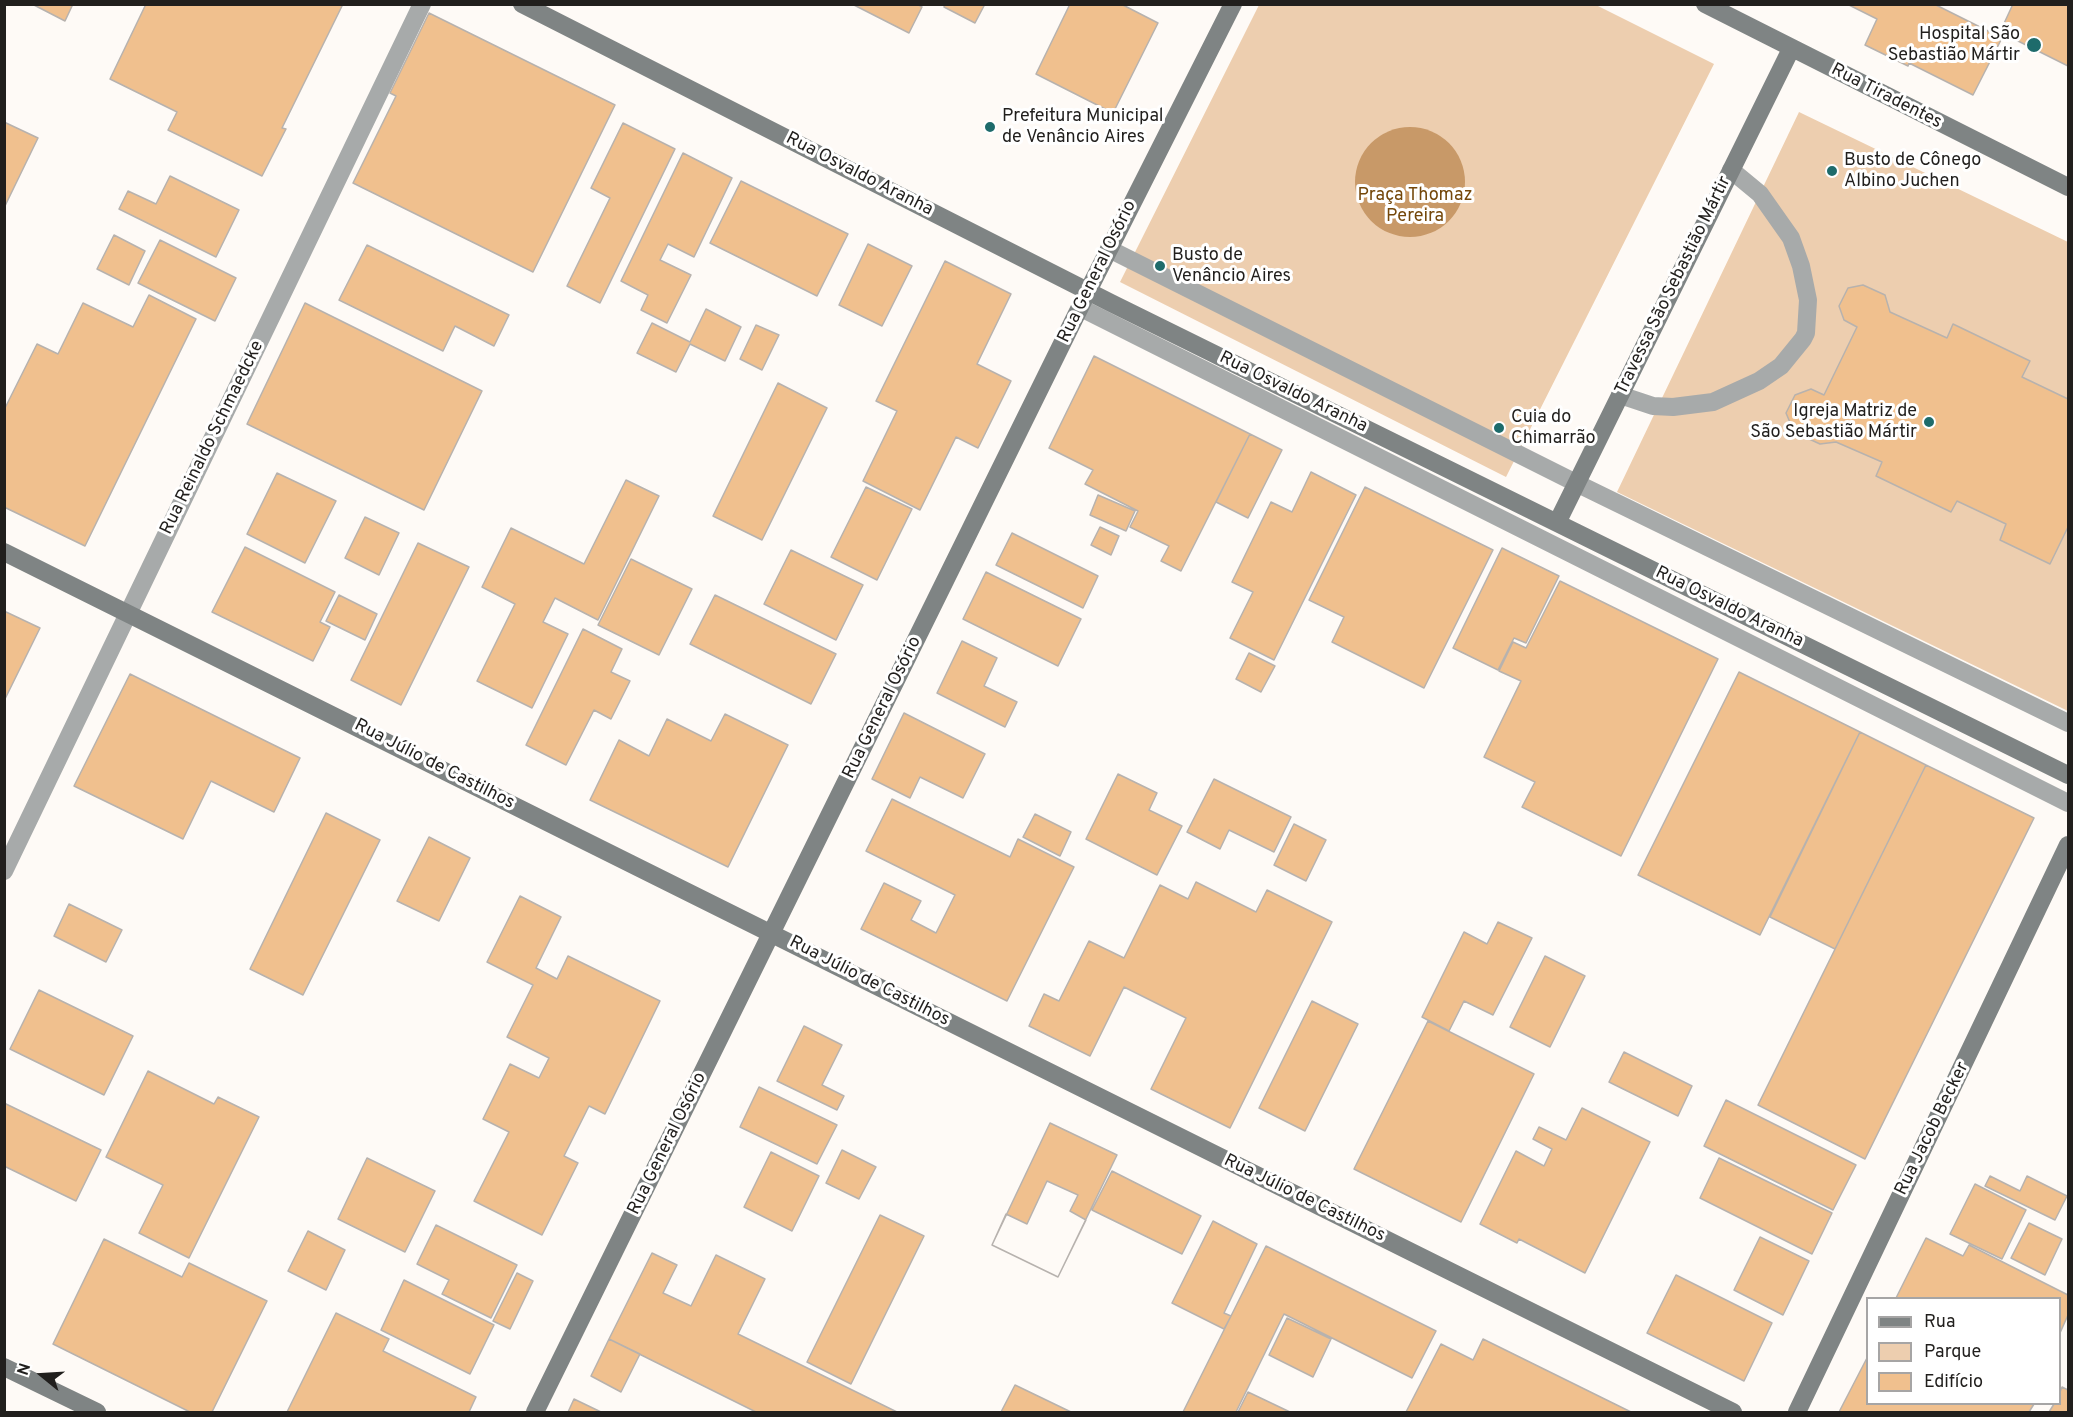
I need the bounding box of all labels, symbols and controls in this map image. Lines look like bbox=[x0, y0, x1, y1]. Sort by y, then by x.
place label: Hospital São Sebastião Mártir bbox=[1888, 24, 2020, 66]
marker: Hospital São Sebastião Mártir bbox=[2025, 36, 2043, 54]
street label: Rua Tiradentes bbox=[1827, 60, 1945, 134]
place label: Prefeitura Municipal de Venâncio Aires bbox=[1002, 106, 1164, 148]
marker: Prefeitura Municipal de Venâncio Aires bbox=[983, 120, 997, 134]
street label: Rua Osvaldo Aranha bbox=[782, 129, 936, 221]
place label: Busto de Cônego Albino Juchen bbox=[1844, 150, 1981, 192]
marker: Busto de Cônego Albino Juchen bbox=[1825, 164, 1839, 178]
street label: Travessa São Sebastião Mártir bbox=[1612, 173, 1736, 399]
park label: Praça Thomaz Pereira bbox=[1358, 185, 1472, 228]
street label: Rua General Osório bbox=[1054, 197, 1142, 347]
place label: Busto de Venâncio Aires bbox=[1172, 245, 1291, 288]
marker: Busto de Venâncio Aires bbox=[1153, 259, 1167, 273]
street label: Rua Reinaldo Schmaedcke bbox=[157, 338, 269, 538]
street label: Rua Osvaldo Aranha bbox=[1215, 348, 1371, 438]
place label: Igreja Matriz de São Sebastião Mártir bbox=[1750, 401, 1917, 444]
place label: Cuia do Chimarrão bbox=[1511, 407, 1595, 450]
marker: Igreja Matriz de São Sebastião Mártir bbox=[1922, 415, 1936, 429]
marker: Cuia do Chimarrão bbox=[1492, 421, 1506, 435]
street label: Rua Osvaldo Aranha bbox=[1651, 563, 1807, 653]
street label: Rua General Osório bbox=[839, 633, 927, 783]
street label: Rua Júlio de Castilhos bbox=[350, 715, 518, 815]
street label: Rua Júlio de Castilhos bbox=[785, 932, 953, 1032]
street label: Rua Jacob Becker bbox=[1891, 1059, 1975, 1199]
street label: Rua General Osório bbox=[624, 1069, 712, 1219]
street label: Rua Júlio de Castilhos bbox=[1220, 1150, 1388, 1248]
legend bbox=[1866, 1297, 2061, 1405]
text: Rua bbox=[1924, 1311, 1955, 1334]
text: Parque bbox=[1924, 1341, 1981, 1364]
north arrow bbox=[12, 1345, 72, 1405]
text: N bbox=[14, 1361, 36, 1378]
text: Edifício bbox=[1924, 1371, 1983, 1394]

